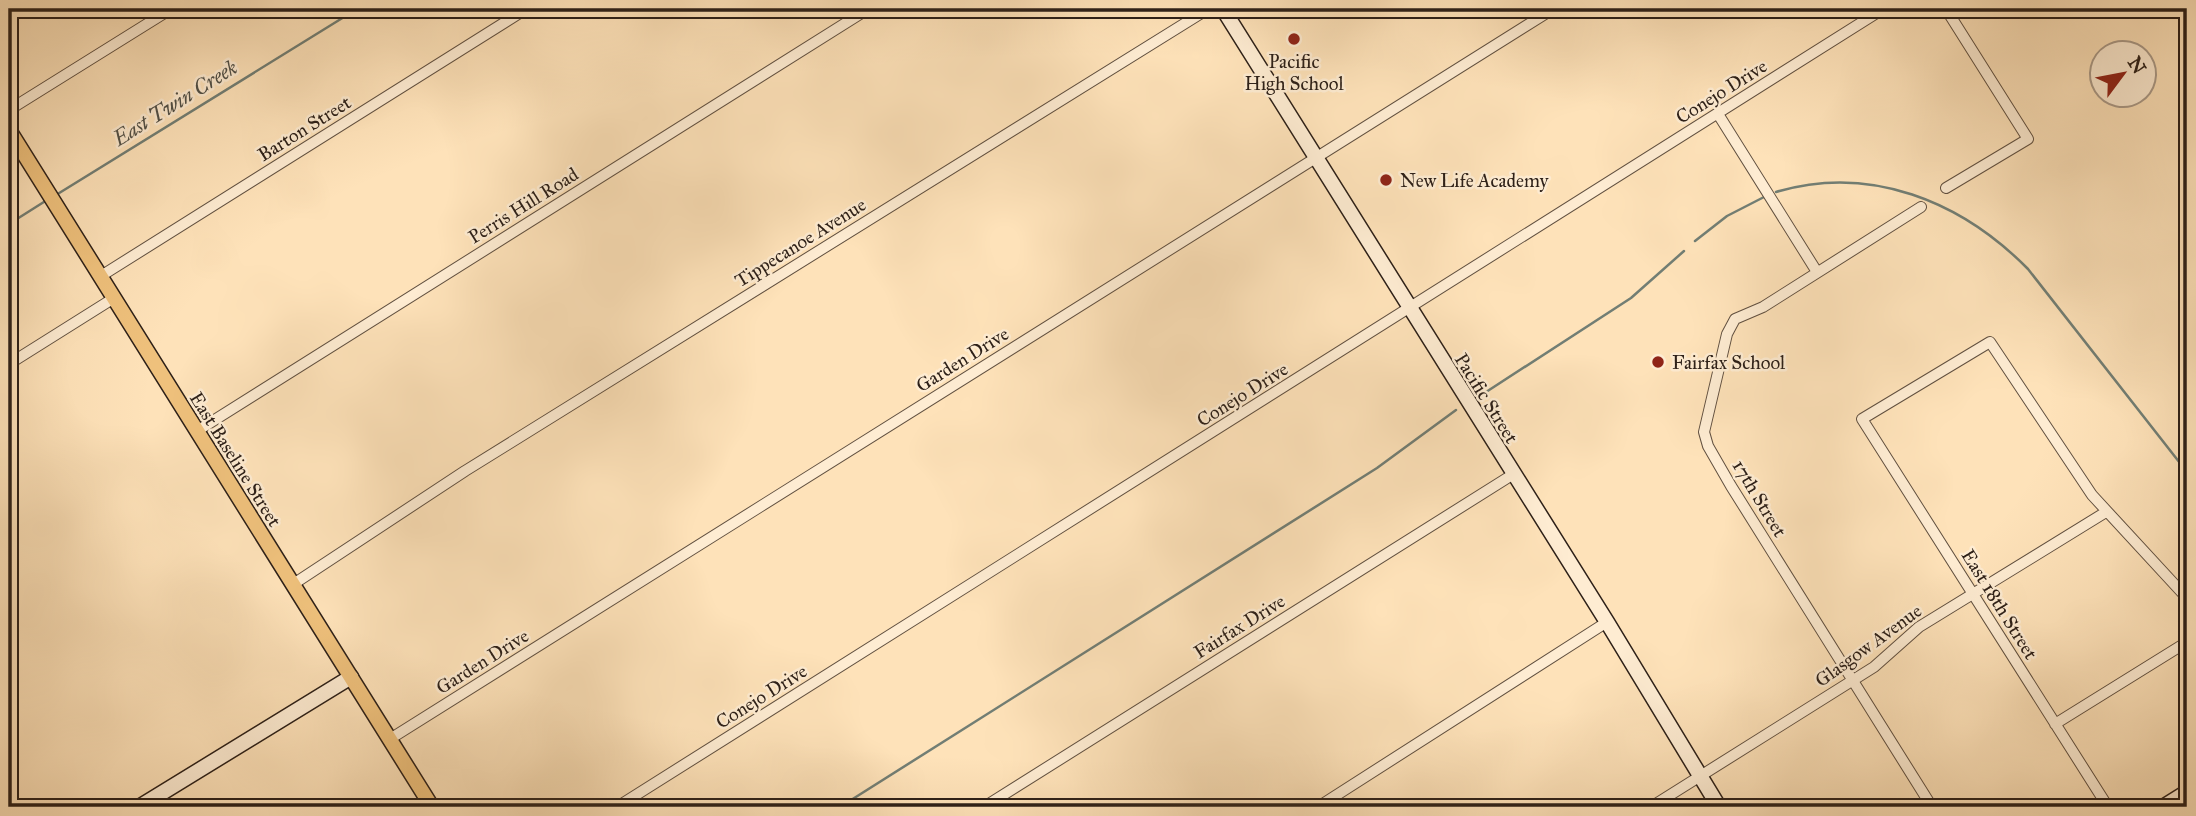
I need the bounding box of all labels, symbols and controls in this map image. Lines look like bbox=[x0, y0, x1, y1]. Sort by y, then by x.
marker: Pacific High School bbox=[1286, 31, 1302, 47]
north arrow bbox=[2088, 38, 2158, 108]
place label: Pacific High School bbox=[1244, 50, 1344, 96]
text: N bbox=[2123, 52, 2151, 78]
water label: East Twin Creek bbox=[107, 54, 243, 152]
street label: Conejo Drive bbox=[1671, 54, 1771, 129]
street label: Barton Street bbox=[253, 91, 355, 166]
street label: Perris Hill Road bbox=[464, 162, 583, 248]
place label: New Life Academy bbox=[1400, 169, 1550, 192]
marker: New Life Academy bbox=[1378, 172, 1394, 188]
street label: Tippecanoe Avenue bbox=[730, 193, 870, 292]
street label: Garden Drive bbox=[912, 322, 1013, 397]
street label: Pacific Street bbox=[1450, 349, 1524, 448]
place label: Fairfax School bbox=[1672, 351, 1786, 374]
marker: Fairfax School bbox=[1650, 354, 1666, 370]
street label: Conejo Drive bbox=[1192, 357, 1292, 432]
street label: East Baseline Street bbox=[185, 388, 286, 531]
street label: 17th Street bbox=[1728, 455, 1792, 541]
street label: East 18th Street bbox=[1957, 545, 2043, 664]
street label: Fairfax Drive bbox=[1189, 589, 1289, 664]
street label: Glasgow Avenue bbox=[1811, 599, 1927, 693]
street label: Garden Drive bbox=[432, 624, 533, 699]
street label: Conejo Drive bbox=[711, 659, 811, 734]

